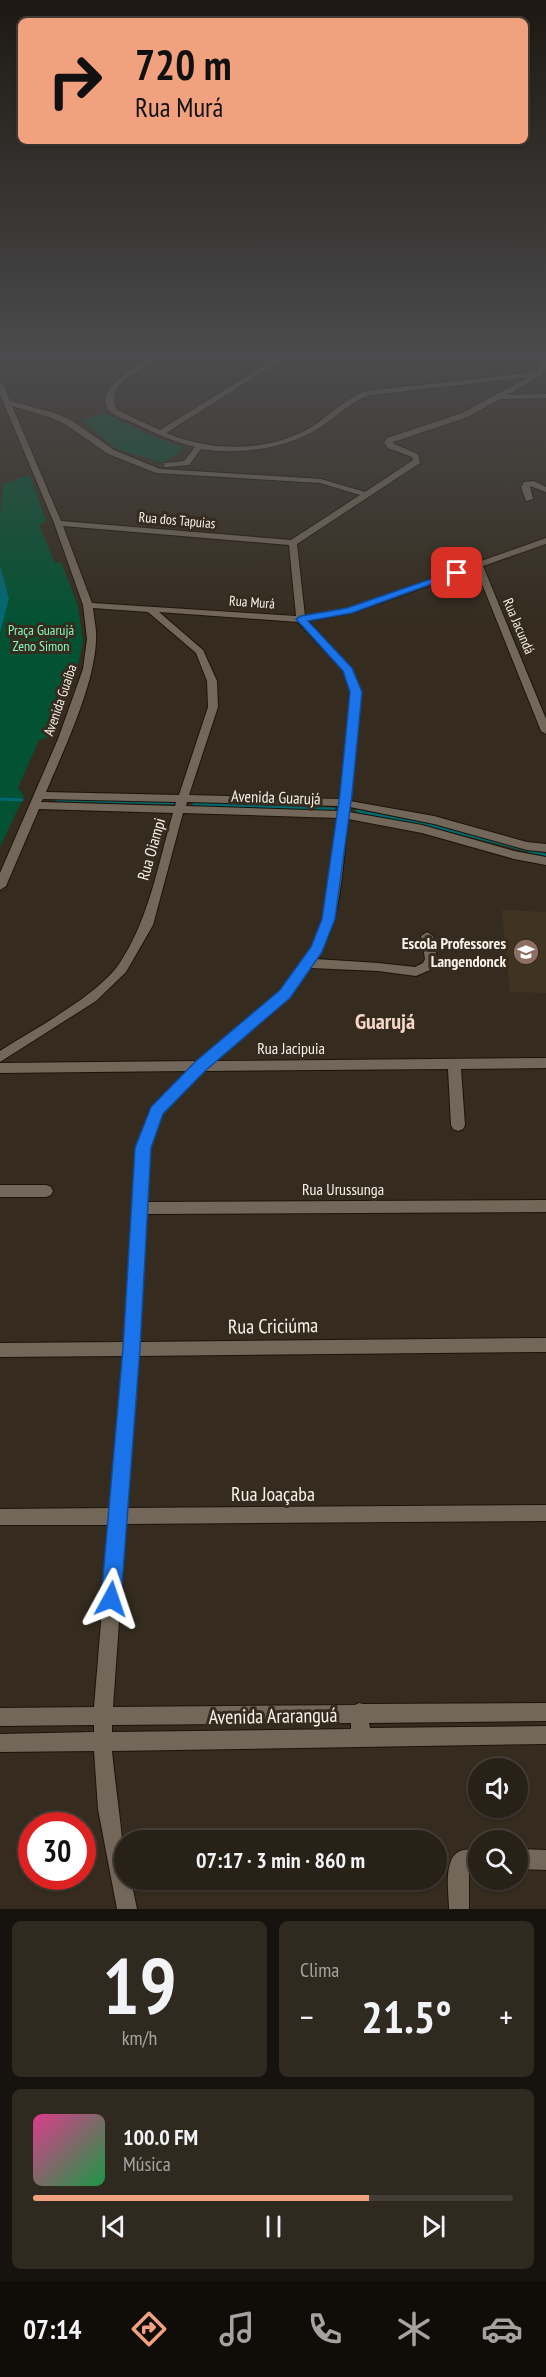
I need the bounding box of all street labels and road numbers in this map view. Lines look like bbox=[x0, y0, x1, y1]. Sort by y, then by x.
street label: Rua dos Tapuias bbox=[138, 508, 216, 532]
street label: Rua Murá bbox=[229, 591, 275, 613]
street label: Rua Jacundá bbox=[499, 595, 539, 657]
street label: Avenida Guaíba bbox=[39, 662, 81, 738]
street label: Avenida Guarujá bbox=[231, 785, 321, 809]
street label: Rua Oiampi bbox=[133, 816, 169, 882]
street label: Rua Jacipuia bbox=[257, 1038, 325, 1058]
street label: Rua Urussunga bbox=[302, 1179, 384, 1199]
street label: Rua Criciúma bbox=[228, 1312, 318, 1340]
street label: Rua Joaçaba bbox=[231, 1481, 315, 1507]
street label: Avenida Araranguá bbox=[208, 1702, 338, 1730]

